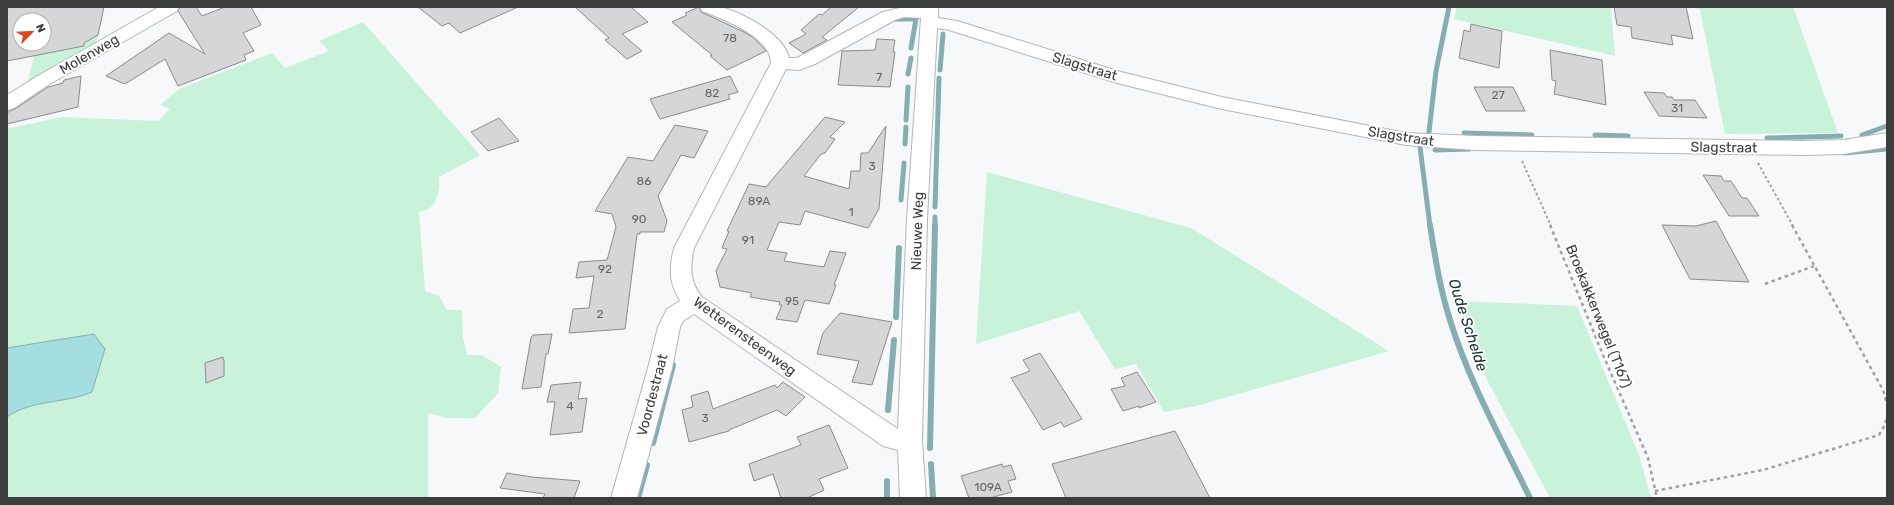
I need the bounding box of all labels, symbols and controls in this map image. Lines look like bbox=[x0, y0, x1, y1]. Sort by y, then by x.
north arrow bbox=[12, 12, 52, 52]
text: N bbox=[33, 22, 48, 34]
street label: Molenweg bbox=[56, 31, 122, 78]
house number: 78 bbox=[723, 31, 737, 45]
street label: Slagstraat bbox=[1050, 49, 1120, 85]
house number: 7 bbox=[876, 70, 882, 84]
house number: 82 bbox=[705, 86, 719, 100]
house number: 27 bbox=[1491, 88, 1505, 102]
house number: 31 bbox=[1671, 101, 1683, 115]
street label: Slagstraat bbox=[1367, 123, 1436, 150]
street label: Slagstraat bbox=[1690, 138, 1758, 157]
house number: 3 bbox=[868, 159, 876, 173]
house number: 86 bbox=[637, 174, 651, 188]
street label: Nieuwe Weg bbox=[908, 191, 927, 271]
house number: 89A bbox=[748, 194, 770, 208]
house number: 1 bbox=[848, 205, 854, 219]
house number: 90 bbox=[632, 212, 646, 226]
house number: 91 bbox=[742, 233, 754, 247]
street label: Broekakkerwegel (T167) bbox=[1562, 242, 1635, 390]
house number: 92 bbox=[598, 262, 612, 276]
water label: Oude Schelde bbox=[1445, 276, 1492, 374]
street label: Wetterensteenweg bbox=[690, 293, 799, 379]
house number: 95 bbox=[785, 294, 799, 308]
house number: 2 bbox=[596, 307, 604, 321]
street label: Voordestraat bbox=[633, 352, 672, 438]
house number: 4 bbox=[566, 399, 574, 413]
house number: 3 bbox=[701, 411, 709, 425]
house number: 109A bbox=[974, 480, 1002, 494]

